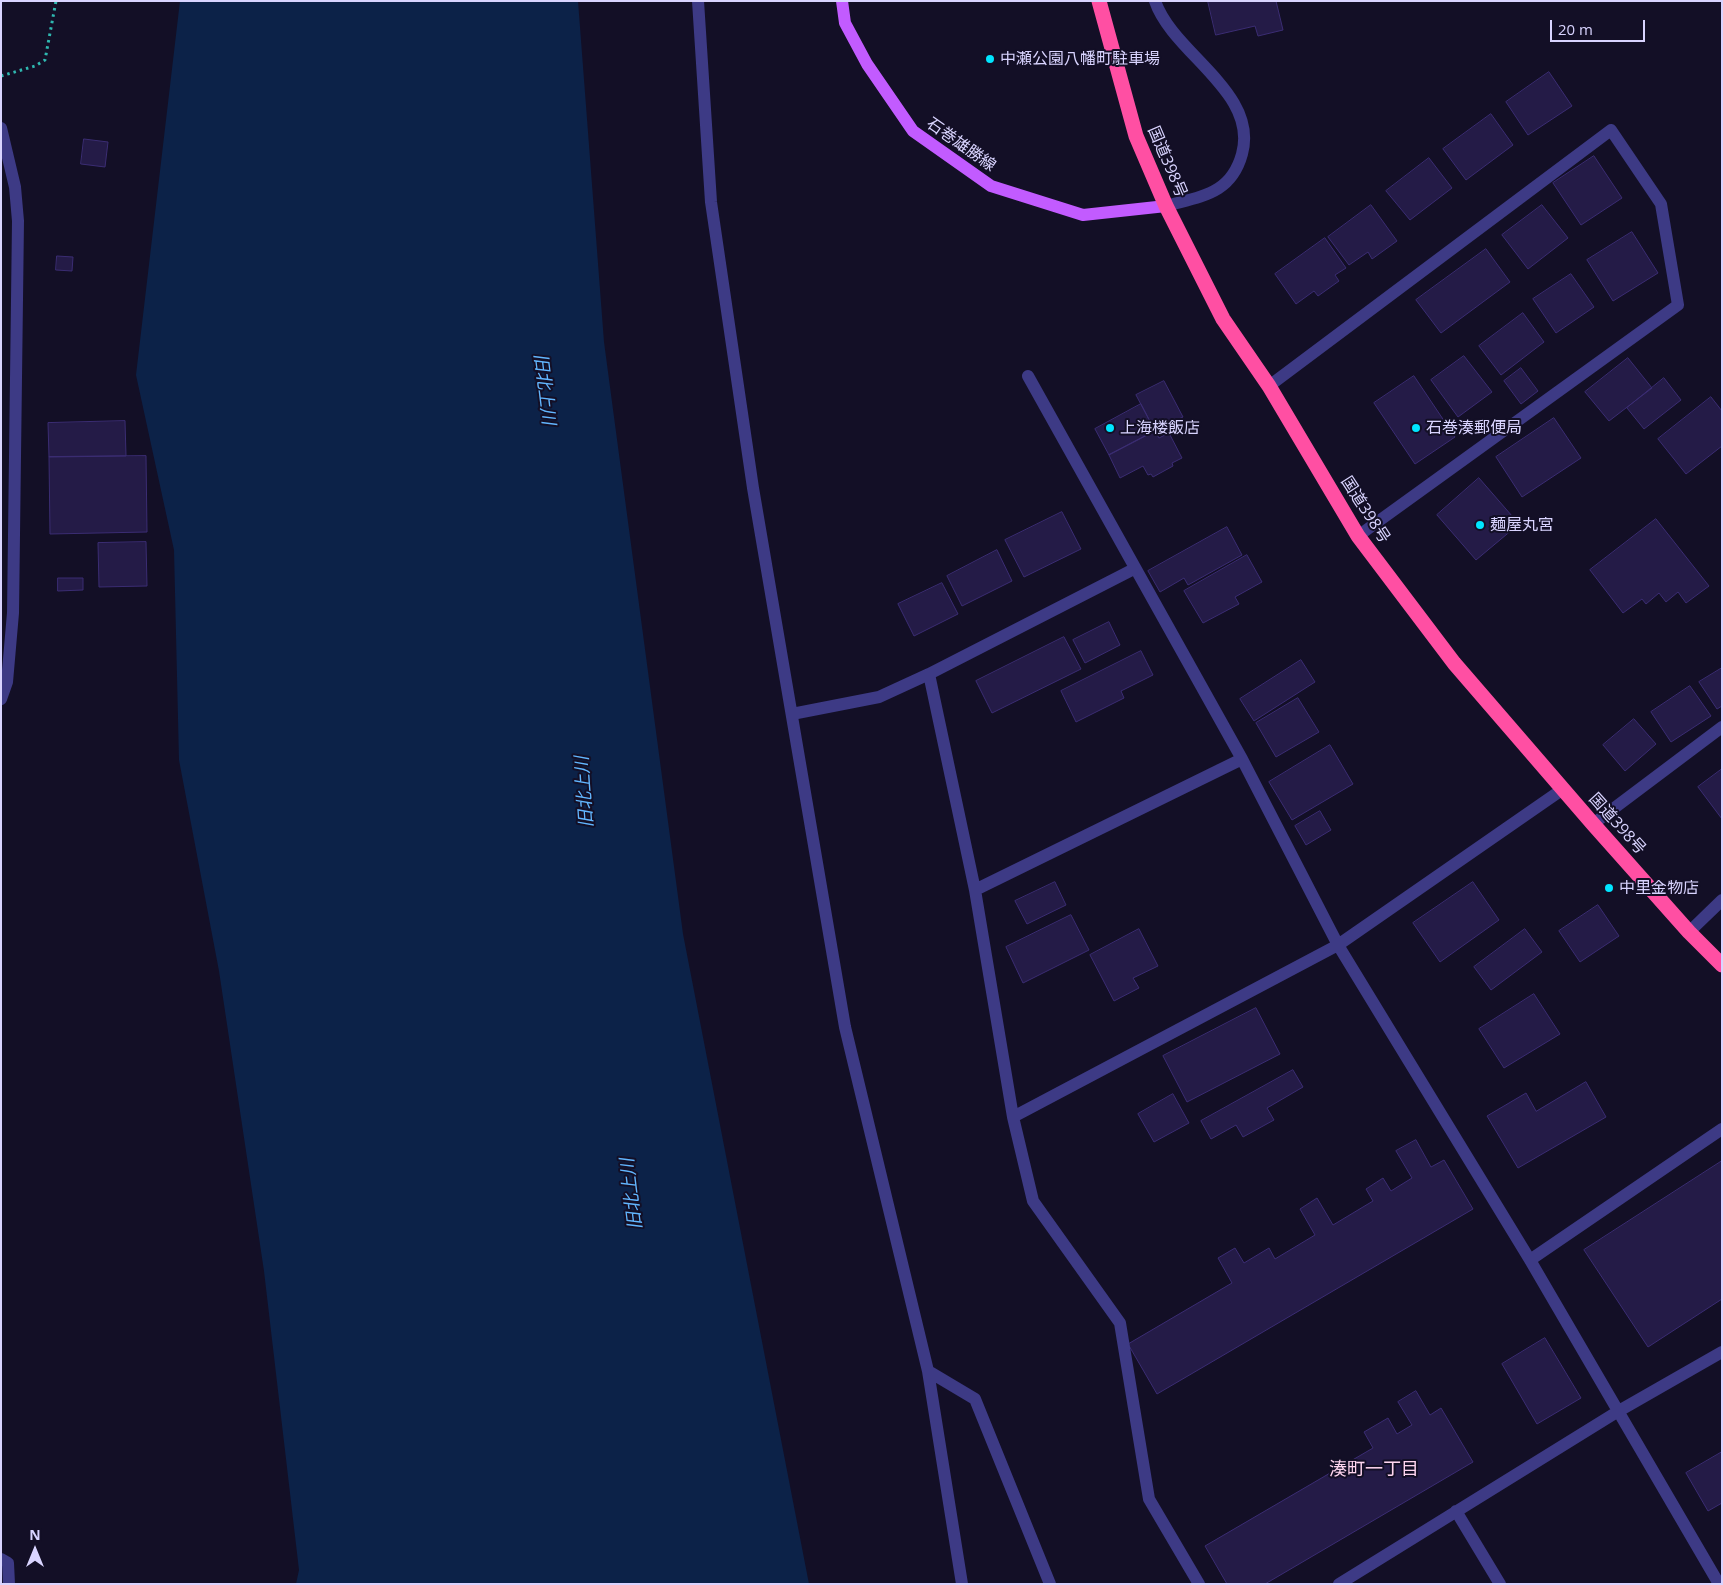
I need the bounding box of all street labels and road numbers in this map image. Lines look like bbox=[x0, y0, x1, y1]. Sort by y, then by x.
street label: 石巻雄勝線 bbox=[923, 114, 999, 176]
street label: 国道398号 bbox=[1143, 124, 1191, 200]
street label: 国道398号 bbox=[1336, 473, 1394, 547]
street label: 国道398号 bbox=[1585, 790, 1649, 858]

